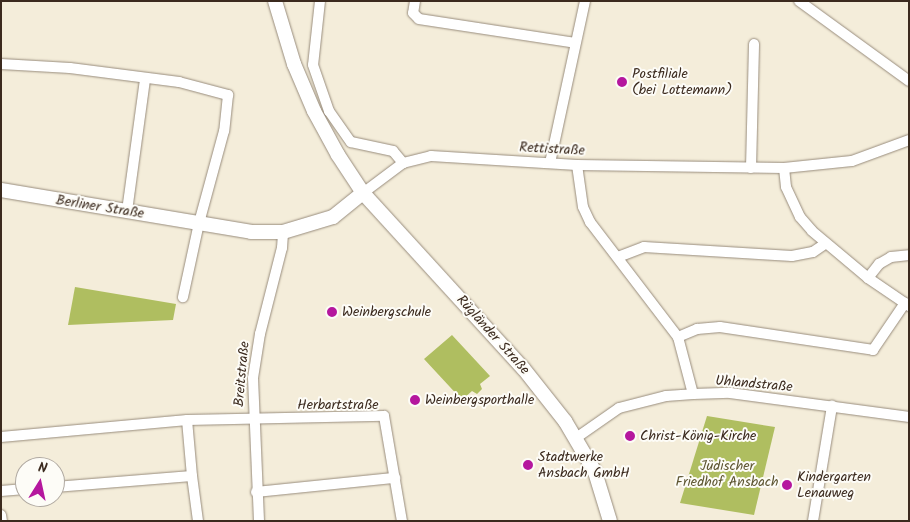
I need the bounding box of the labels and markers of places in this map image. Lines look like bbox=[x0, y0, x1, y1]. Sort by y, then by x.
place label: Postfiliale (bei Lottemann) bbox=[632, 66, 732, 98]
marker: Postfiliale (bei Lottemann) bbox=[616, 76, 628, 88]
place label: Weinbergschule bbox=[342, 304, 431, 320]
marker: Weinbergschule bbox=[326, 306, 338, 318]
place label: Weinbergsporthalle bbox=[425, 392, 534, 408]
marker: Weinbergsporthalle bbox=[409, 394, 421, 406]
place label: Christ-König-Kirche bbox=[640, 428, 756, 444]
marker: Christ-König-Kirche bbox=[624, 430, 636, 442]
place label: Stadtwerke Ansbach GmbH bbox=[538, 449, 630, 482]
marker: Stadtwerke Ansbach GmbH bbox=[522, 459, 534, 471]
place label: Kindergarten Lenauweg bbox=[797, 469, 871, 502]
marker: Kindergarten Lenauweg bbox=[781, 479, 793, 491]

